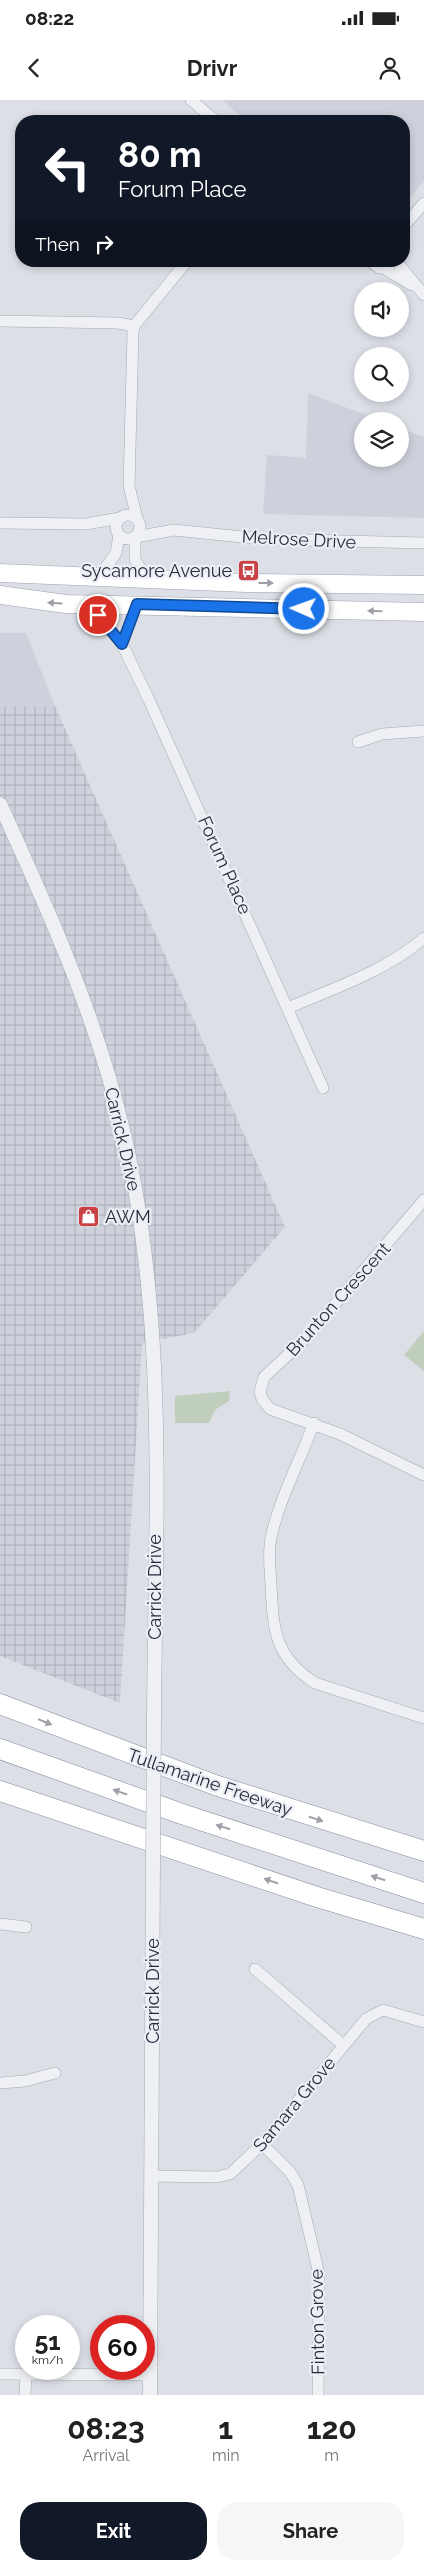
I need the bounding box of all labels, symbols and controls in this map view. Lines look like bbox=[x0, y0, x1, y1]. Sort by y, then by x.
text: 08:22 bbox=[25, 7, 74, 29]
icon: back bbox=[20, 54, 48, 82]
icon: person bbox=[376, 54, 404, 82]
text: Drivr bbox=[187, 55, 237, 81]
text: 80 m bbox=[118, 134, 202, 175]
icon: left bbox=[35, 135, 100, 200]
text: Forum Place bbox=[118, 176, 247, 202]
icon: right bbox=[90, 230, 118, 258]
text: Then bbox=[35, 233, 80, 255]
map controls bbox=[354, 282, 409, 467]
button: sound bbox=[354, 282, 409, 337]
button: search bbox=[354, 347, 409, 402]
button: layers bbox=[354, 412, 409, 467]
street label: Melrose Drive bbox=[241, 526, 357, 553]
bus stop icon: Sycamore Avenue bbox=[236, 558, 260, 582]
place label: Sycamore Avenue bbox=[81, 560, 232, 581]
one-way arrow bbox=[258, 579, 274, 587]
position arrow bbox=[277, 582, 329, 634]
pin bbox=[77, 594, 119, 636]
one-way arrow bbox=[47, 599, 63, 607]
icon: arrive bbox=[84, 601, 112, 629]
one-way arrow bbox=[367, 607, 383, 615]
street label: Forum Place bbox=[194, 813, 256, 918]
street label: Carrick Drive bbox=[101, 1085, 145, 1193]
shop icon: AWM bbox=[77, 1204, 101, 1228]
place label: AWM bbox=[105, 1206, 151, 1227]
street label: Brunton Crescent bbox=[282, 1238, 394, 1360]
street label: Carrick Drive bbox=[144, 1534, 165, 1640]
one-way arrow bbox=[38, 1718, 53, 1726]
street label: Tullamarine Freeway bbox=[125, 1744, 295, 1820]
one-way arrow bbox=[112, 1788, 127, 1796]
one-way arrow bbox=[309, 1815, 324, 1823]
one-way arrow bbox=[216, 1823, 231, 1831]
one-way arrow bbox=[370, 1874, 385, 1882]
one-way arrow bbox=[263, 1877, 278, 1885]
street label: Carrick Drive bbox=[142, 1938, 163, 2044]
street label: Samara Grove bbox=[248, 2052, 340, 2156]
street label: Finton Grove bbox=[306, 2269, 328, 2375]
speed limit sign: 60 bbox=[90, 2315, 155, 2380]
text: 51 bbox=[34, 2326, 61, 2356]
text: km/h bbox=[32, 2353, 63, 2367]
text: 08:23 bbox=[67, 2411, 145, 2446]
text: 1 bbox=[218, 2411, 233, 2446]
text: 120 bbox=[307, 2411, 357, 2446]
text: Arrival bbox=[83, 2446, 129, 2465]
text: min bbox=[212, 2446, 239, 2465]
text: m bbox=[324, 2446, 339, 2465]
button: Exit bbox=[20, 2502, 207, 2560]
button: Share bbox=[217, 2502, 404, 2560]

